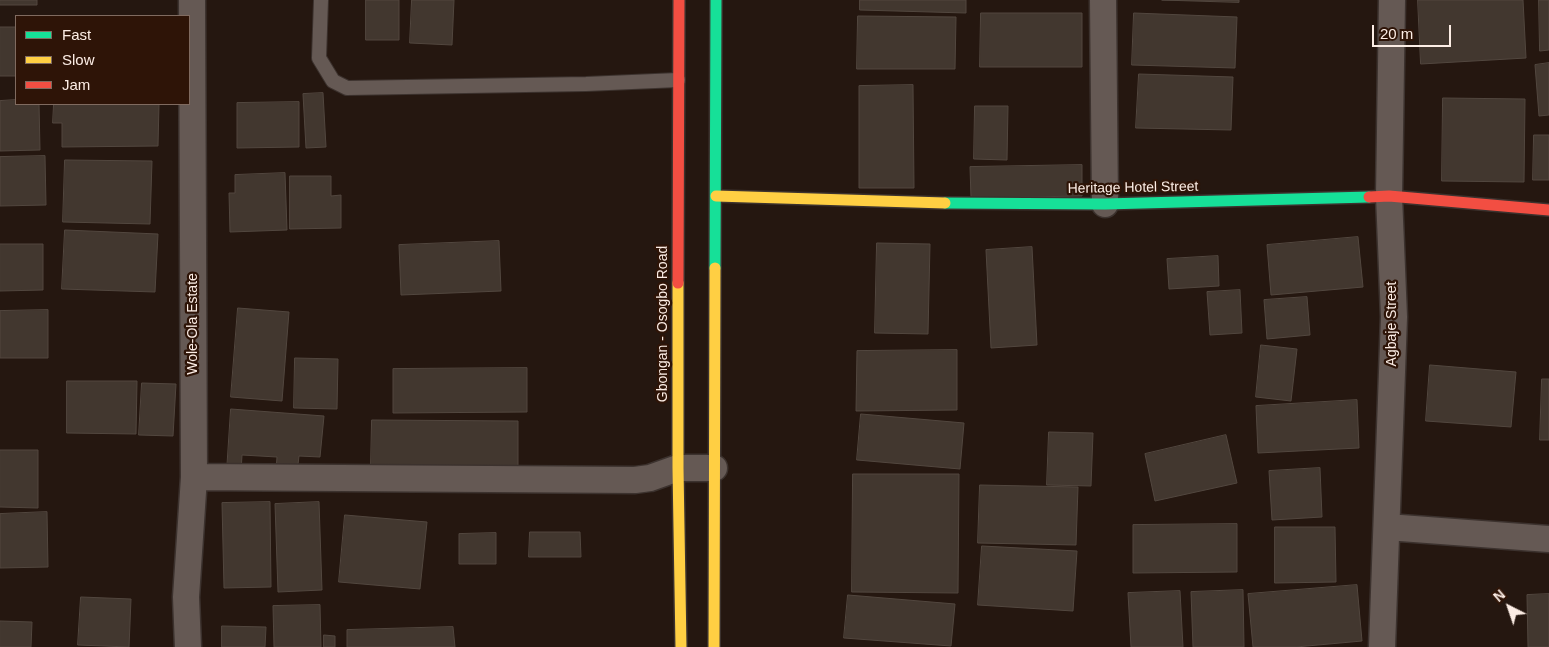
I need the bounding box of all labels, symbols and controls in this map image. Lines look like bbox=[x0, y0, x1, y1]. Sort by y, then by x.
legend bbox=[15, 15, 190, 105]
scale bar bbox=[1374, 15, 1453, 47]
text: 20 m bbox=[1380, 25, 1413, 42]
text: Fast bbox=[62, 26, 91, 43]
text: Slow bbox=[62, 51, 95, 68]
text: Jam bbox=[62, 76, 90, 93]
street label: Heritage Hotel Street bbox=[1067, 178, 1199, 198]
street label: Gbongan - Osogbo Road bbox=[655, 246, 671, 402]
street label: Wole-Ola Estate bbox=[185, 273, 201, 375]
street label: Agbaje Street bbox=[1384, 282, 1400, 366]
north arrow bbox=[1484, 582, 1534, 632]
text: N bbox=[1490, 586, 1508, 605]

